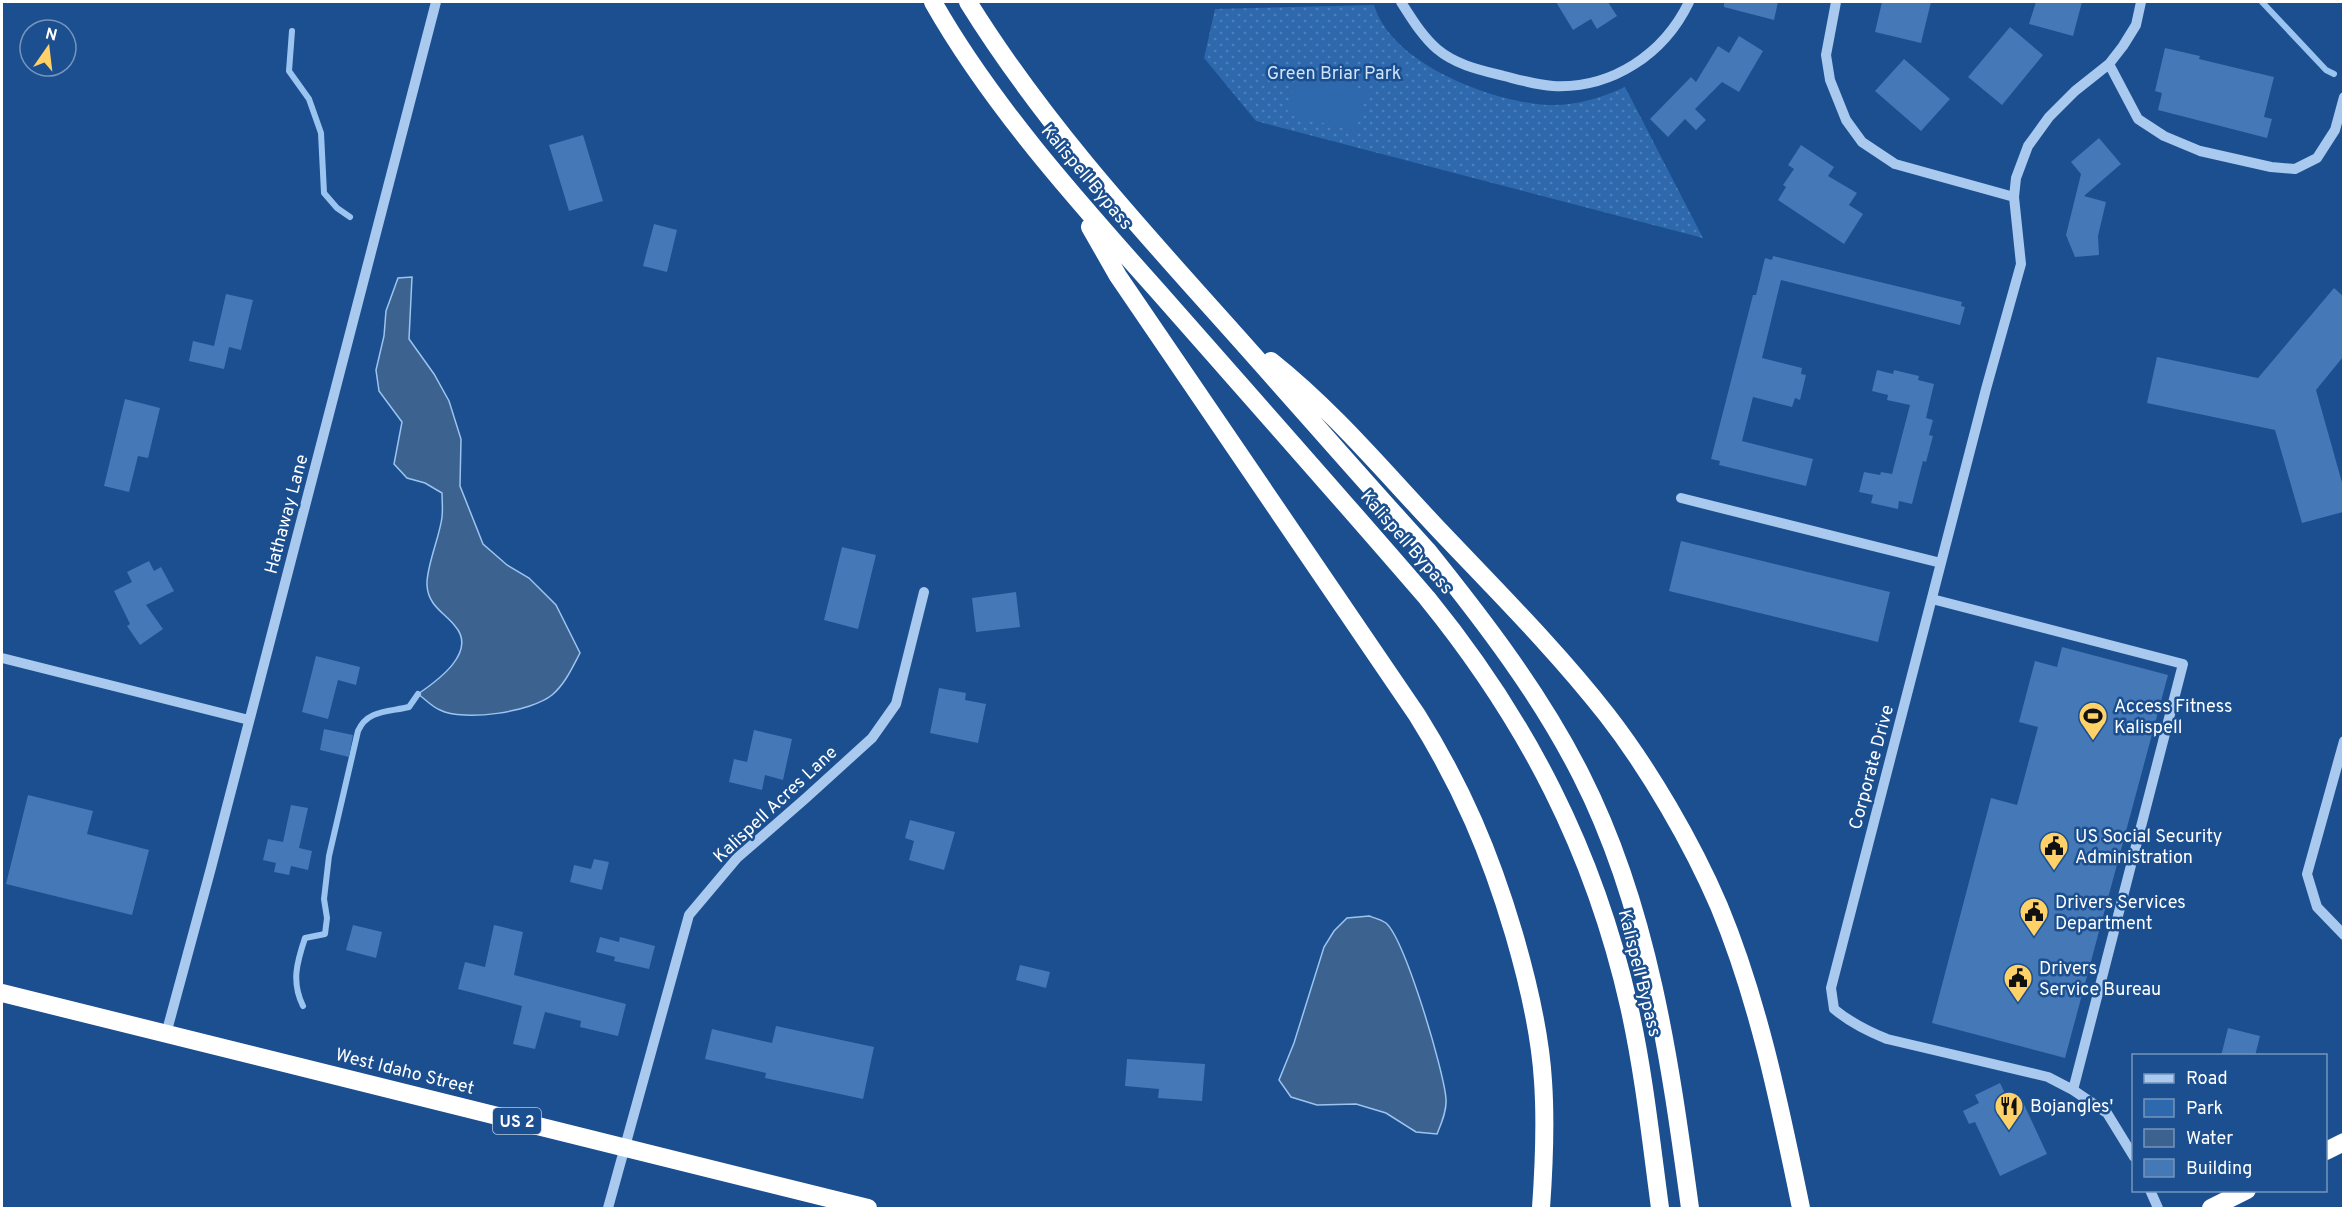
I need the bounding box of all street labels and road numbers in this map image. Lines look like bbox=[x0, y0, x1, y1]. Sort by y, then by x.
street label: Kalispell Bypass bbox=[1035, 121, 1137, 235]
street label: Hathaway Lane bbox=[260, 452, 314, 577]
street label: Kalispell Bypass bbox=[1354, 486, 1457, 600]
street label: Corporate Drive bbox=[1845, 703, 1900, 832]
street label: Kalispell Acres Lane bbox=[709, 742, 843, 869]
street label: Kalispell Bypass bbox=[1612, 907, 1665, 1039]
street label: West Idaho Street bbox=[333, 1044, 477, 1101]
road number: US 2 bbox=[493, 1108, 541, 1134]

